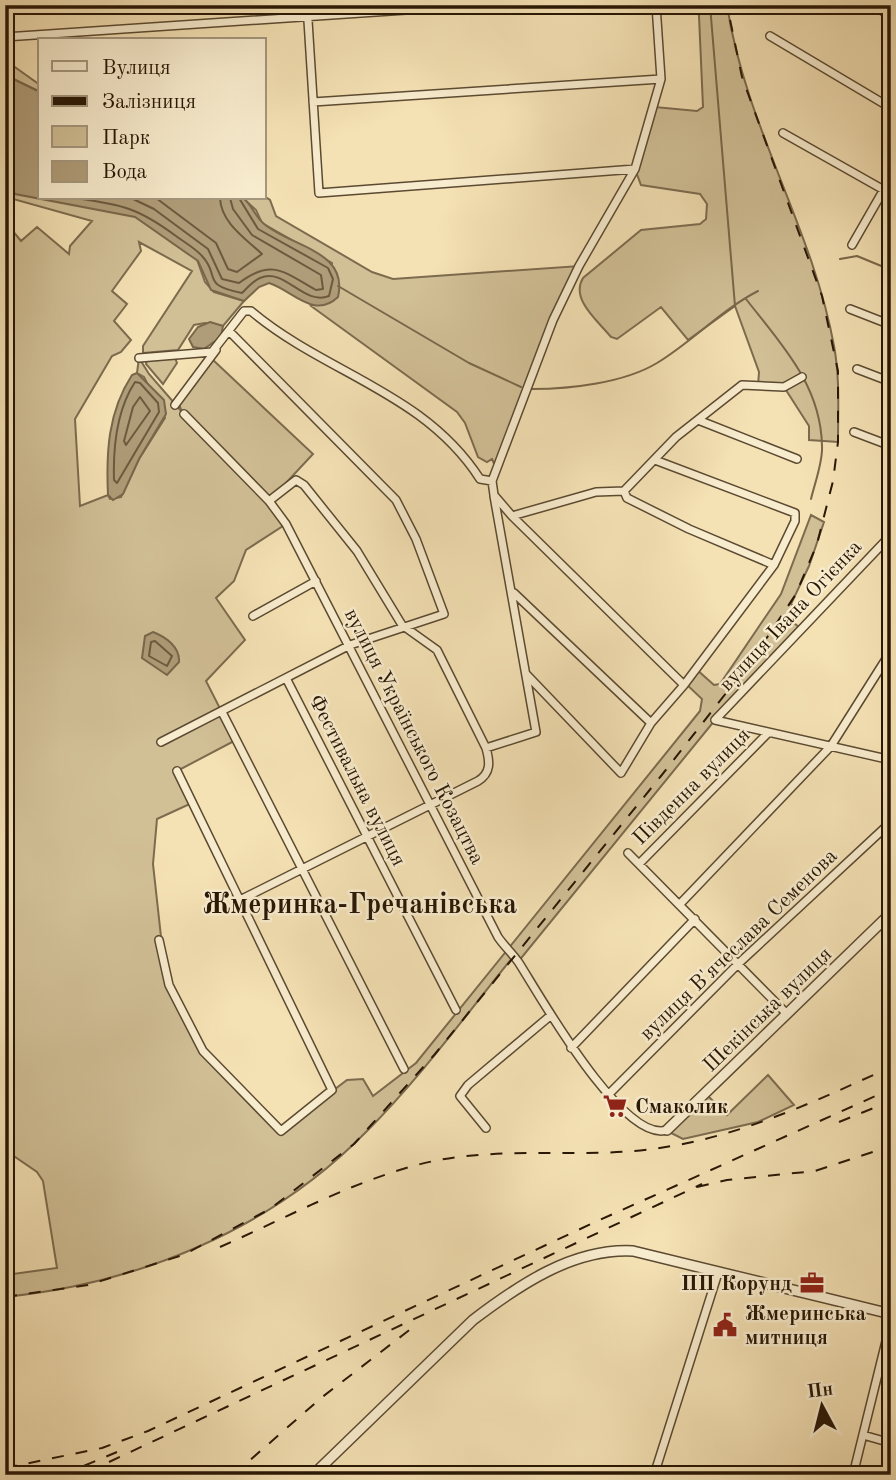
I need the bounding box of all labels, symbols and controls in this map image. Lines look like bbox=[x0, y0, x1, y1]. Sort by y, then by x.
legend bbox=[38, 38, 266, 200]
text: Вулиця bbox=[102, 58, 171, 79]
text: Залізниця bbox=[102, 92, 196, 113]
text: Парк bbox=[102, 128, 151, 149]
text: Вода bbox=[102, 162, 147, 183]
street label: вулиця Івана Огієнка bbox=[716, 536, 866, 696]
street label: вулиця Українського Козацтва bbox=[340, 605, 487, 868]
street label: Фестивальна вулиця bbox=[304, 691, 409, 870]
street label: Південна вулиця bbox=[630, 724, 755, 850]
street label: вулиця В'ячеслава Семенова bbox=[636, 845, 842, 1045]
district label: Жмеринка-Гречанівська bbox=[203, 891, 517, 920]
street label: Шекінська вулиця bbox=[700, 944, 836, 1077]
supermarket icon: Смаколик bbox=[601, 1092, 629, 1120]
place label: Смаколик bbox=[635, 1097, 728, 1118]
office icon: ПП Корунд bbox=[798, 1269, 826, 1297]
place label: ПП Корунд bbox=[681, 1274, 792, 1295]
place label: Жмеринська митниця bbox=[745, 1304, 866, 1349]
public building icon: Жмеринська митниця bbox=[711, 1311, 739, 1339]
north arrow bbox=[788, 1372, 858, 1442]
text: Пн bbox=[806, 1381, 834, 1403]

